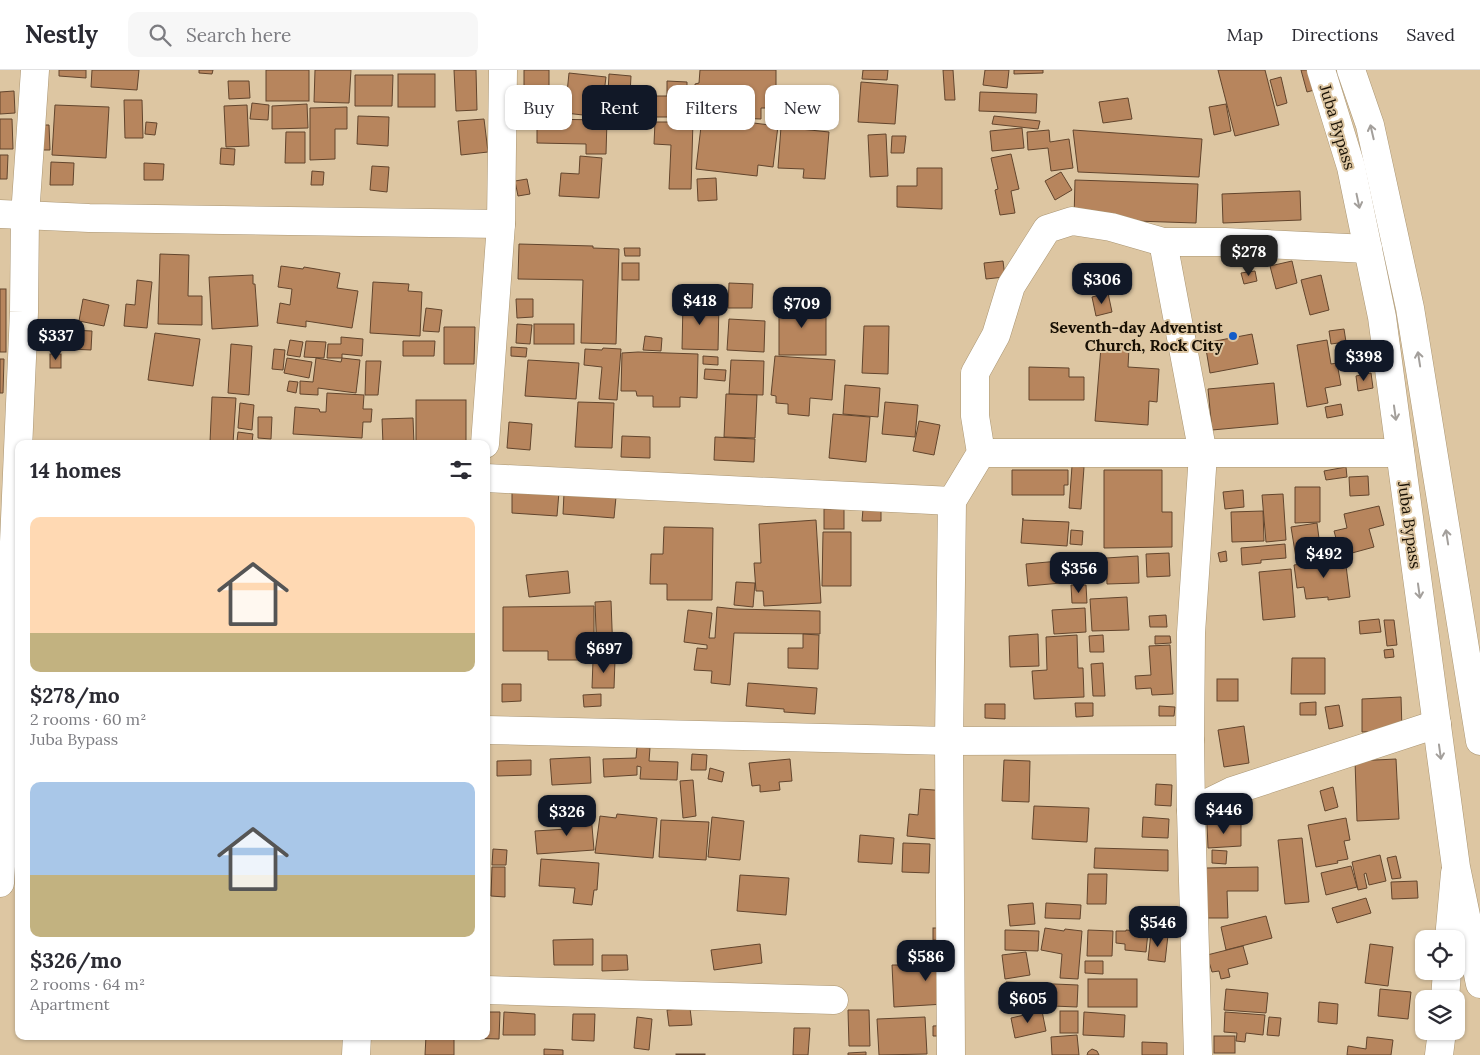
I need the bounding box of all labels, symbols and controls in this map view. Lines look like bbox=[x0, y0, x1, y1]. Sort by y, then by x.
search box bbox=[128, 12, 478, 57]
text: Nestly bbox=[25, 19, 98, 50]
icon: search bbox=[146, 21, 174, 49]
text: Search here bbox=[186, 23, 291, 47]
text: Map bbox=[1227, 23, 1263, 46]
text: Directions bbox=[1291, 23, 1378, 46]
text: Saved bbox=[1406, 23, 1455, 46]
street label: Juba Bypass bbox=[1315, 81, 1360, 172]
chip: Buy bbox=[505, 85, 572, 130]
chip: Rent bbox=[582, 85, 657, 130]
chip: Filters bbox=[667, 85, 755, 130]
chip: New bbox=[765, 85, 839, 130]
one-way arrow bbox=[1367, 124, 1376, 140]
one-way arrow bbox=[1354, 193, 1363, 209]
pin: $278 bbox=[1219, 234, 1279, 277]
text: $278 bbox=[1232, 241, 1266, 261]
pin: $306 bbox=[1072, 262, 1132, 305]
text: $306 bbox=[1083, 269, 1121, 289]
pin: $418 bbox=[670, 284, 730, 326]
pin: $709 bbox=[772, 286, 832, 329]
text: $418 bbox=[683, 290, 717, 310]
text: $709 bbox=[784, 293, 820, 313]
place label: Seventh-day Adventist Church, Rock City bbox=[1050, 317, 1223, 355]
pin: $337 bbox=[26, 318, 86, 361]
text: $337 bbox=[39, 325, 73, 345]
marker: Seventh-day Adventist Church, Rock City bbox=[1227, 330, 1239, 342]
pin: $398 bbox=[1334, 340, 1394, 382]
text: $398 bbox=[1346, 346, 1382, 366]
one-way arrow bbox=[1413, 352, 1423, 368]
one-way arrow bbox=[1390, 404, 1400, 420]
icon: filters bbox=[447, 456, 475, 484]
text: 14 homes bbox=[30, 457, 121, 484]
street label: Juba Bypass bbox=[1394, 479, 1426, 570]
one-way arrow bbox=[1442, 529, 1452, 545]
pin: $492 bbox=[1294, 536, 1354, 579]
text: $492 bbox=[1306, 543, 1342, 563]
icon: home bbox=[208, 549, 298, 639]
pin: $356 bbox=[1049, 552, 1109, 594]
text: $356 bbox=[1061, 558, 1097, 578]
one-way arrow bbox=[1414, 583, 1424, 599]
pin: $697 bbox=[574, 632, 634, 674]
text: $697 bbox=[586, 638, 622, 658]
text: $278/mo bbox=[30, 682, 120, 709]
text: 2 rooms · 60 m² bbox=[30, 709, 146, 729]
text: Juba Bypass bbox=[30, 729, 118, 749]
one-way arrow bbox=[1435, 744, 1445, 760]
pin: $446 bbox=[1194, 792, 1254, 835]
pin: $326 bbox=[537, 794, 597, 837]
text: $446 bbox=[1206, 799, 1242, 819]
text: $326 bbox=[549, 801, 585, 821]
icon: home bbox=[208, 814, 298, 904]
pin: $546 bbox=[1128, 906, 1188, 948]
text: $546 bbox=[1140, 912, 1176, 932]
map controls bbox=[1415, 930, 1465, 1040]
button: locate bbox=[1415, 930, 1465, 980]
pin: $586 bbox=[896, 940, 956, 982]
text: $586 bbox=[908, 946, 944, 966]
text: $326/mo bbox=[30, 947, 122, 974]
text: 2 rooms · 64 m² bbox=[30, 974, 145, 994]
pin: $605 bbox=[998, 982, 1058, 1024]
text: $605 bbox=[1009, 988, 1047, 1008]
button: layers bbox=[1415, 990, 1465, 1040]
text: Apartment bbox=[30, 994, 110, 1014]

